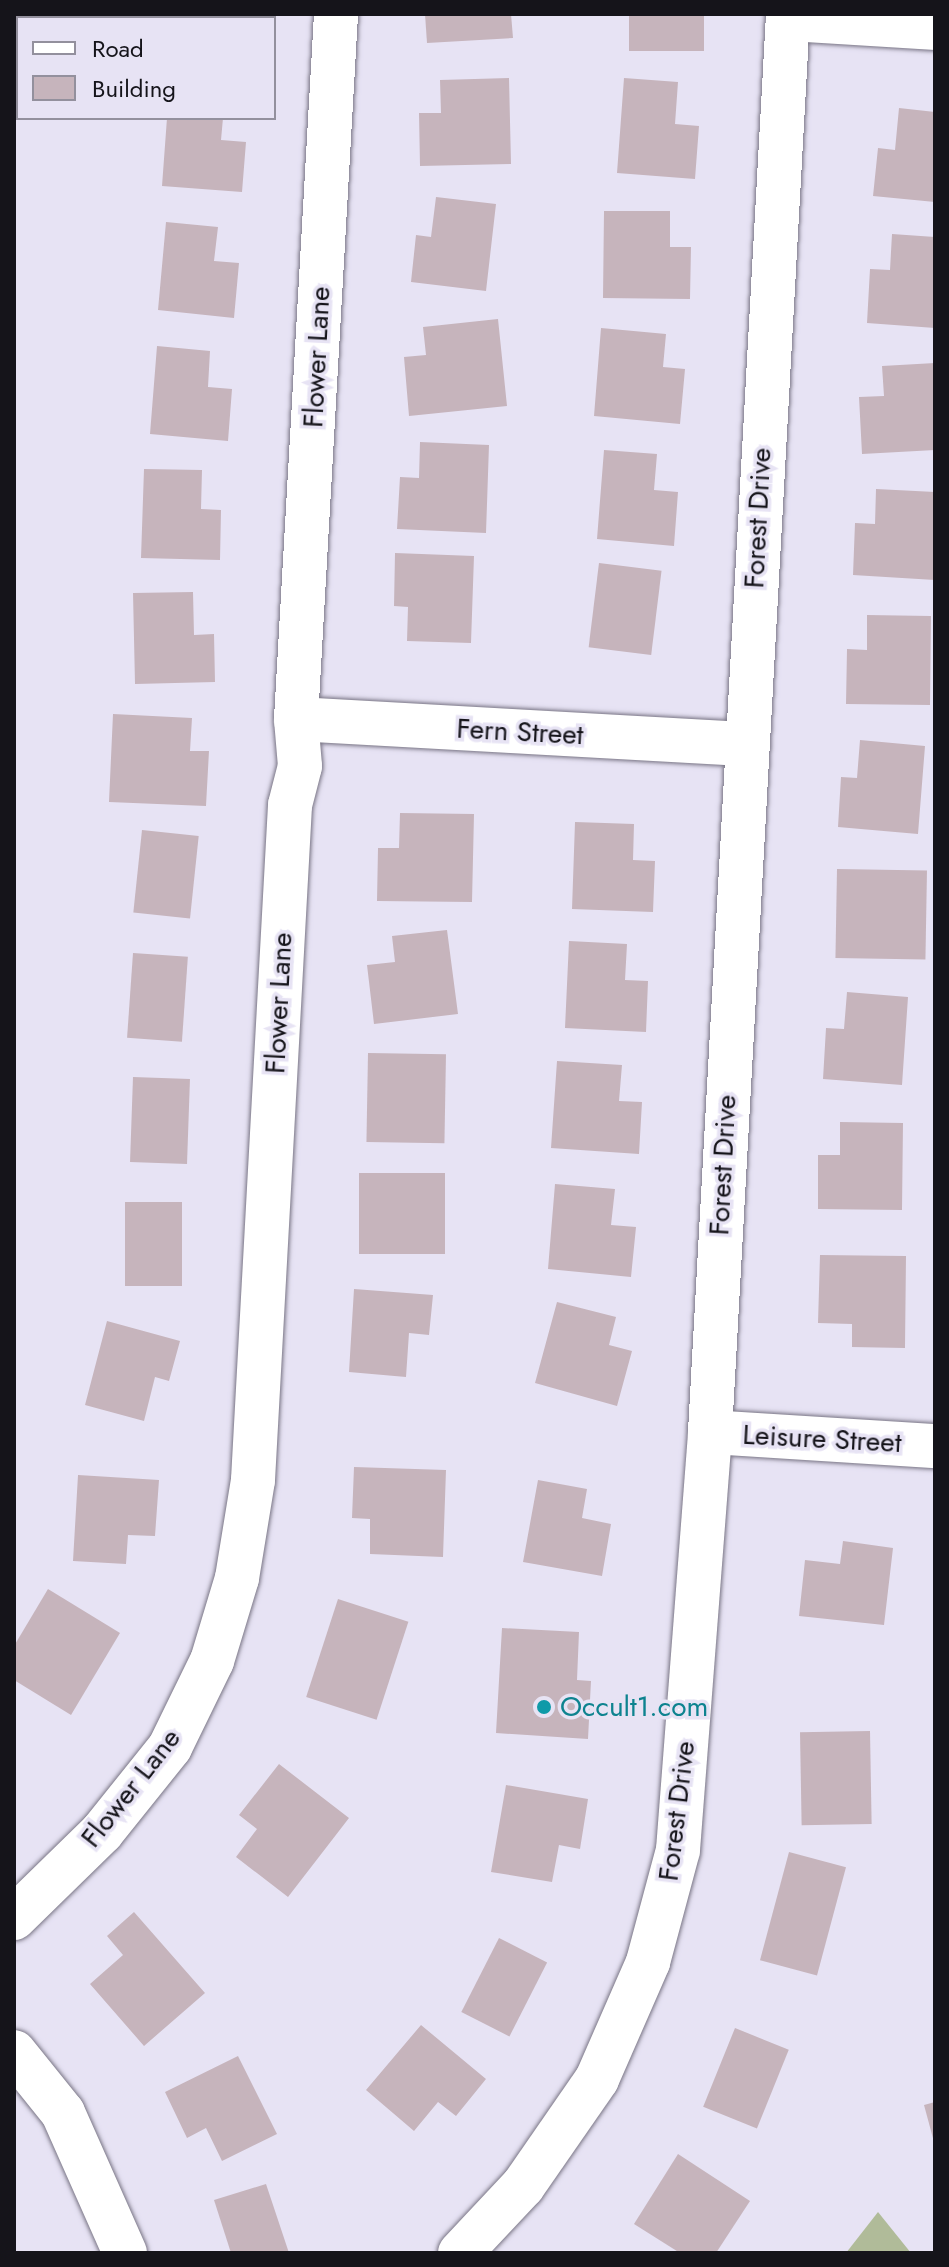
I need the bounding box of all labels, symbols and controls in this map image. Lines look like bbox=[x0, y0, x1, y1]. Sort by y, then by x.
legend bbox=[16, 16, 276, 120]
text: Road bbox=[92, 31, 144, 66]
text: Building bbox=[92, 71, 176, 106]
street label: Flower Lane bbox=[297, 285, 337, 429]
street label: Forest Drive bbox=[738, 447, 778, 589]
street label: Fern Street bbox=[456, 712, 584, 752]
street label: Flower Lane bbox=[259, 931, 299, 1075]
street label: Forest Drive bbox=[703, 1094, 743, 1236]
street label: Leisure Street bbox=[742, 1418, 902, 1460]
place label: Occult1.com bbox=[560, 1690, 708, 1724]
marker: Occult1.com bbox=[535, 1698, 553, 1716]
street label: Flower Lane bbox=[74, 1722, 188, 1854]
street label: Forest Drive bbox=[652, 1739, 702, 1883]

